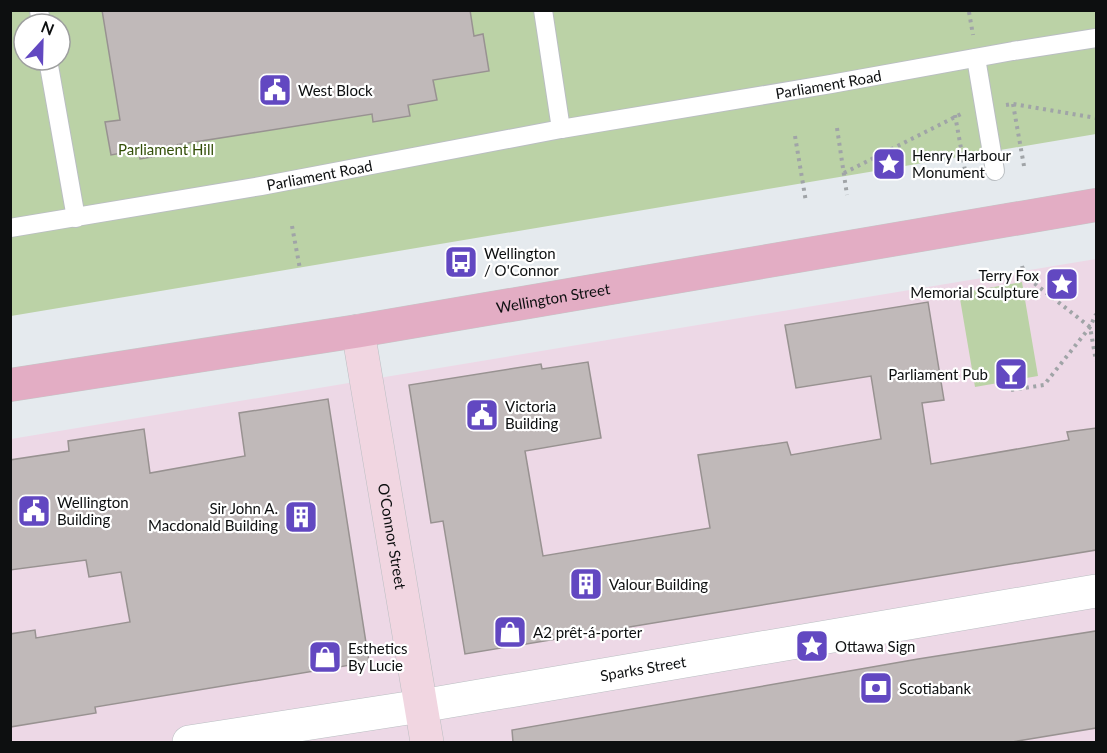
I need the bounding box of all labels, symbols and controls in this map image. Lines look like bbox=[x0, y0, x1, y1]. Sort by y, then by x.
north arrow bbox=[12, 12, 72, 72]
text: N bbox=[39, 17, 57, 39]
street label: Parliament Road bbox=[774, 66, 883, 102]
public building icon: West Block bbox=[257, 72, 293, 108]
place label: West Block bbox=[298, 81, 373, 99]
park label: Parliament Hill bbox=[118, 140, 214, 158]
place icon: Henry Harbour Monument bbox=[871, 146, 907, 182]
place label: Henry Harbour Monument bbox=[912, 146, 1012, 181]
street label: Parliament Road bbox=[265, 156, 374, 194]
bus stop icon: Wellington / O'Connor bbox=[443, 244, 479, 280]
place label: Wellington / O'Connor bbox=[484, 244, 559, 279]
place label: Terry Fox Memorial Sculpture bbox=[910, 266, 1040, 301]
place icon: Terry Fox Memorial Sculpture bbox=[1044, 266, 1080, 302]
street label: Wellington Street bbox=[495, 279, 612, 316]
bar icon: Parliament Pub bbox=[993, 356, 1029, 392]
place label: Parliament Pub bbox=[888, 365, 988, 383]
public building icon: Victoria Building bbox=[464, 397, 500, 433]
place label: Victoria Building bbox=[505, 397, 558, 432]
street label: O'Connor Street bbox=[375, 482, 410, 591]
public building icon: Wellington Building bbox=[16, 493, 52, 529]
place label: Wellington Building bbox=[57, 493, 129, 528]
place label: Sir John A. Macdonald Building bbox=[148, 499, 278, 534]
building icon: Sir John A. Macdonald Building bbox=[283, 499, 319, 535]
building icon: Valour Building bbox=[568, 566, 604, 602]
place label: Valour Building bbox=[609, 575, 708, 593]
shop icon: A2 prêt-á-porter bbox=[492, 614, 528, 650]
place label: A2 prêt-á-porter bbox=[533, 623, 643, 641]
place icon: Ottawa Sign bbox=[794, 628, 830, 664]
place label: Ottawa Sign bbox=[835, 637, 915, 655]
shop icon: Esthetics By Lucie bbox=[307, 639, 343, 675]
place label: Esthetics By Lucie bbox=[348, 639, 408, 674]
street label: Sparks Street bbox=[599, 652, 688, 684]
bank icon: Scotiabank bbox=[858, 670, 894, 706]
place label: Scotiabank bbox=[899, 679, 971, 697]

